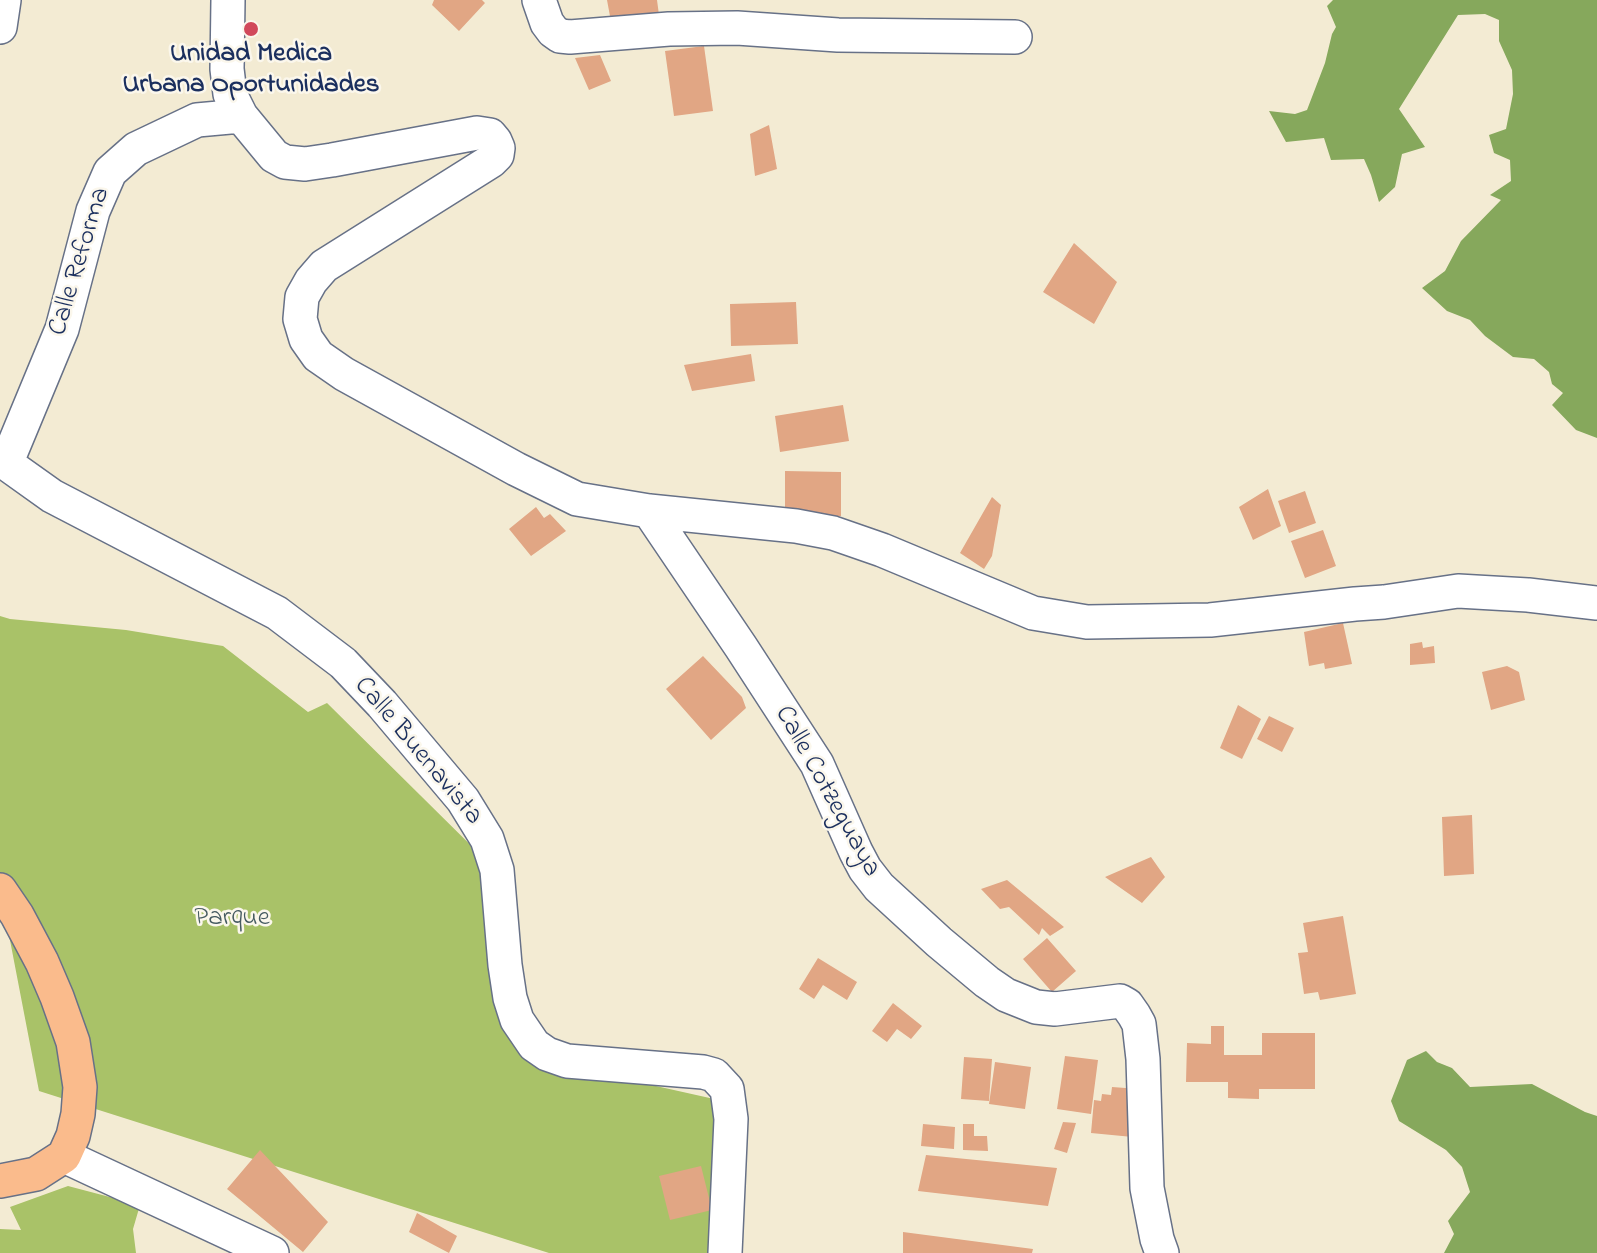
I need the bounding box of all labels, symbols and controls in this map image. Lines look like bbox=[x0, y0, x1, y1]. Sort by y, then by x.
marker: Unidad Medica Urbana Oportunidades bbox=[242, 20, 260, 38]
place label: Unidad Medica Urbana Oportunidades bbox=[122, 40, 380, 103]
street label: Calle Reforma bbox=[43, 184, 119, 340]
street label: Calle Buenavista bbox=[346, 671, 488, 833]
street label: Calle Cotzeguaya bbox=[766, 701, 886, 883]
park label: Parque bbox=[194, 904, 270, 936]

